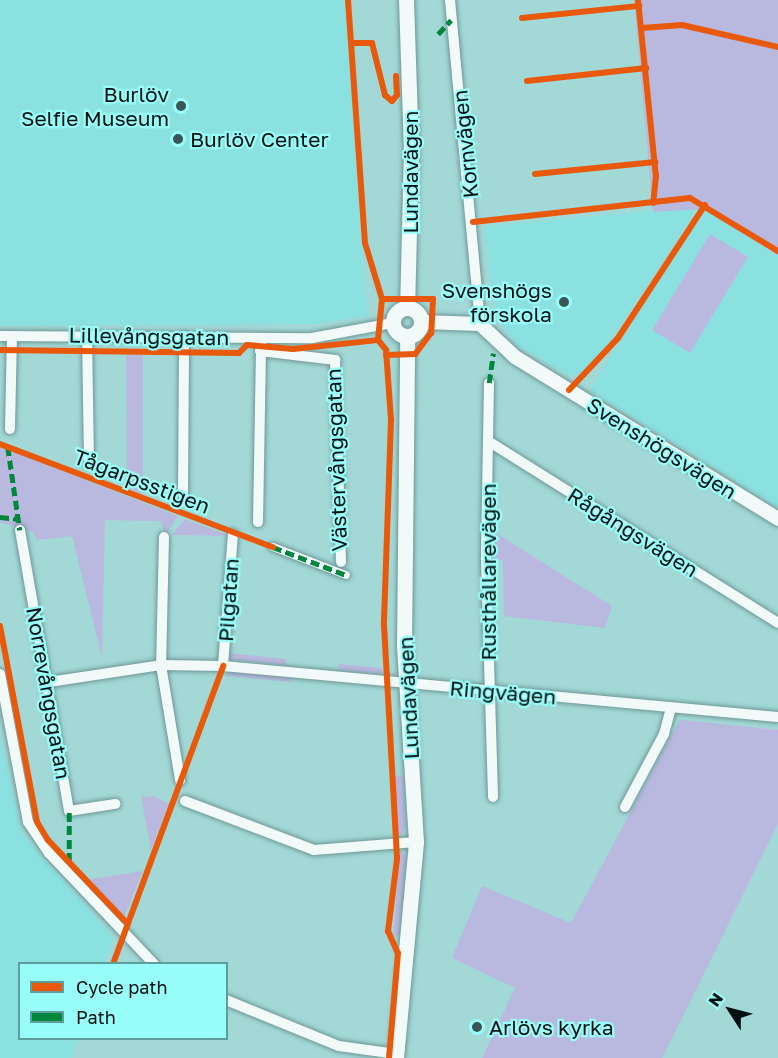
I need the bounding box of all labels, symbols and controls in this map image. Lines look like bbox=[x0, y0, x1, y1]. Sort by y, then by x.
place label: Burlöv Selfie Museum bbox=[21, 81, 169, 131]
street label: Kornvägen bbox=[447, 89, 483, 199]
marker: Burlöv Selfie Museum bbox=[174, 99, 188, 113]
street label: Lundavägen bbox=[397, 111, 423, 233]
place label: Burlöv Center bbox=[190, 126, 329, 152]
marker: Burlöv Center bbox=[171, 132, 185, 146]
place label: Svenshögs förskola bbox=[442, 277, 552, 327]
marker: Svenshögs förskola bbox=[557, 295, 571, 309]
street label: Lillevångsgatan bbox=[69, 322, 229, 350]
street label: Västervångsgatan bbox=[320, 368, 352, 552]
street label: Svenshögsvägen bbox=[583, 392, 741, 504]
street label: Tågarpsstigen bbox=[70, 443, 214, 519]
street label: Rågångsvägen bbox=[563, 482, 703, 582]
street label: Rusthållarevägen bbox=[475, 483, 501, 661]
street label: Pilgatan bbox=[213, 557, 243, 643]
street label: Norrevångsgatan bbox=[21, 605, 77, 781]
street label: Lundavägen bbox=[392, 636, 424, 760]
street label: Ringvägen bbox=[449, 675, 557, 709]
legend bbox=[18, 962, 228, 1040]
text: Cycle path bbox=[76, 976, 168, 998]
north arrow bbox=[700, 980, 760, 1040]
text: N bbox=[704, 989, 727, 1010]
text: Path bbox=[76, 1006, 116, 1028]
place label: Arlövs kyrka bbox=[489, 1014, 614, 1040]
marker: Arlövs kyrka bbox=[470, 1020, 484, 1034]

